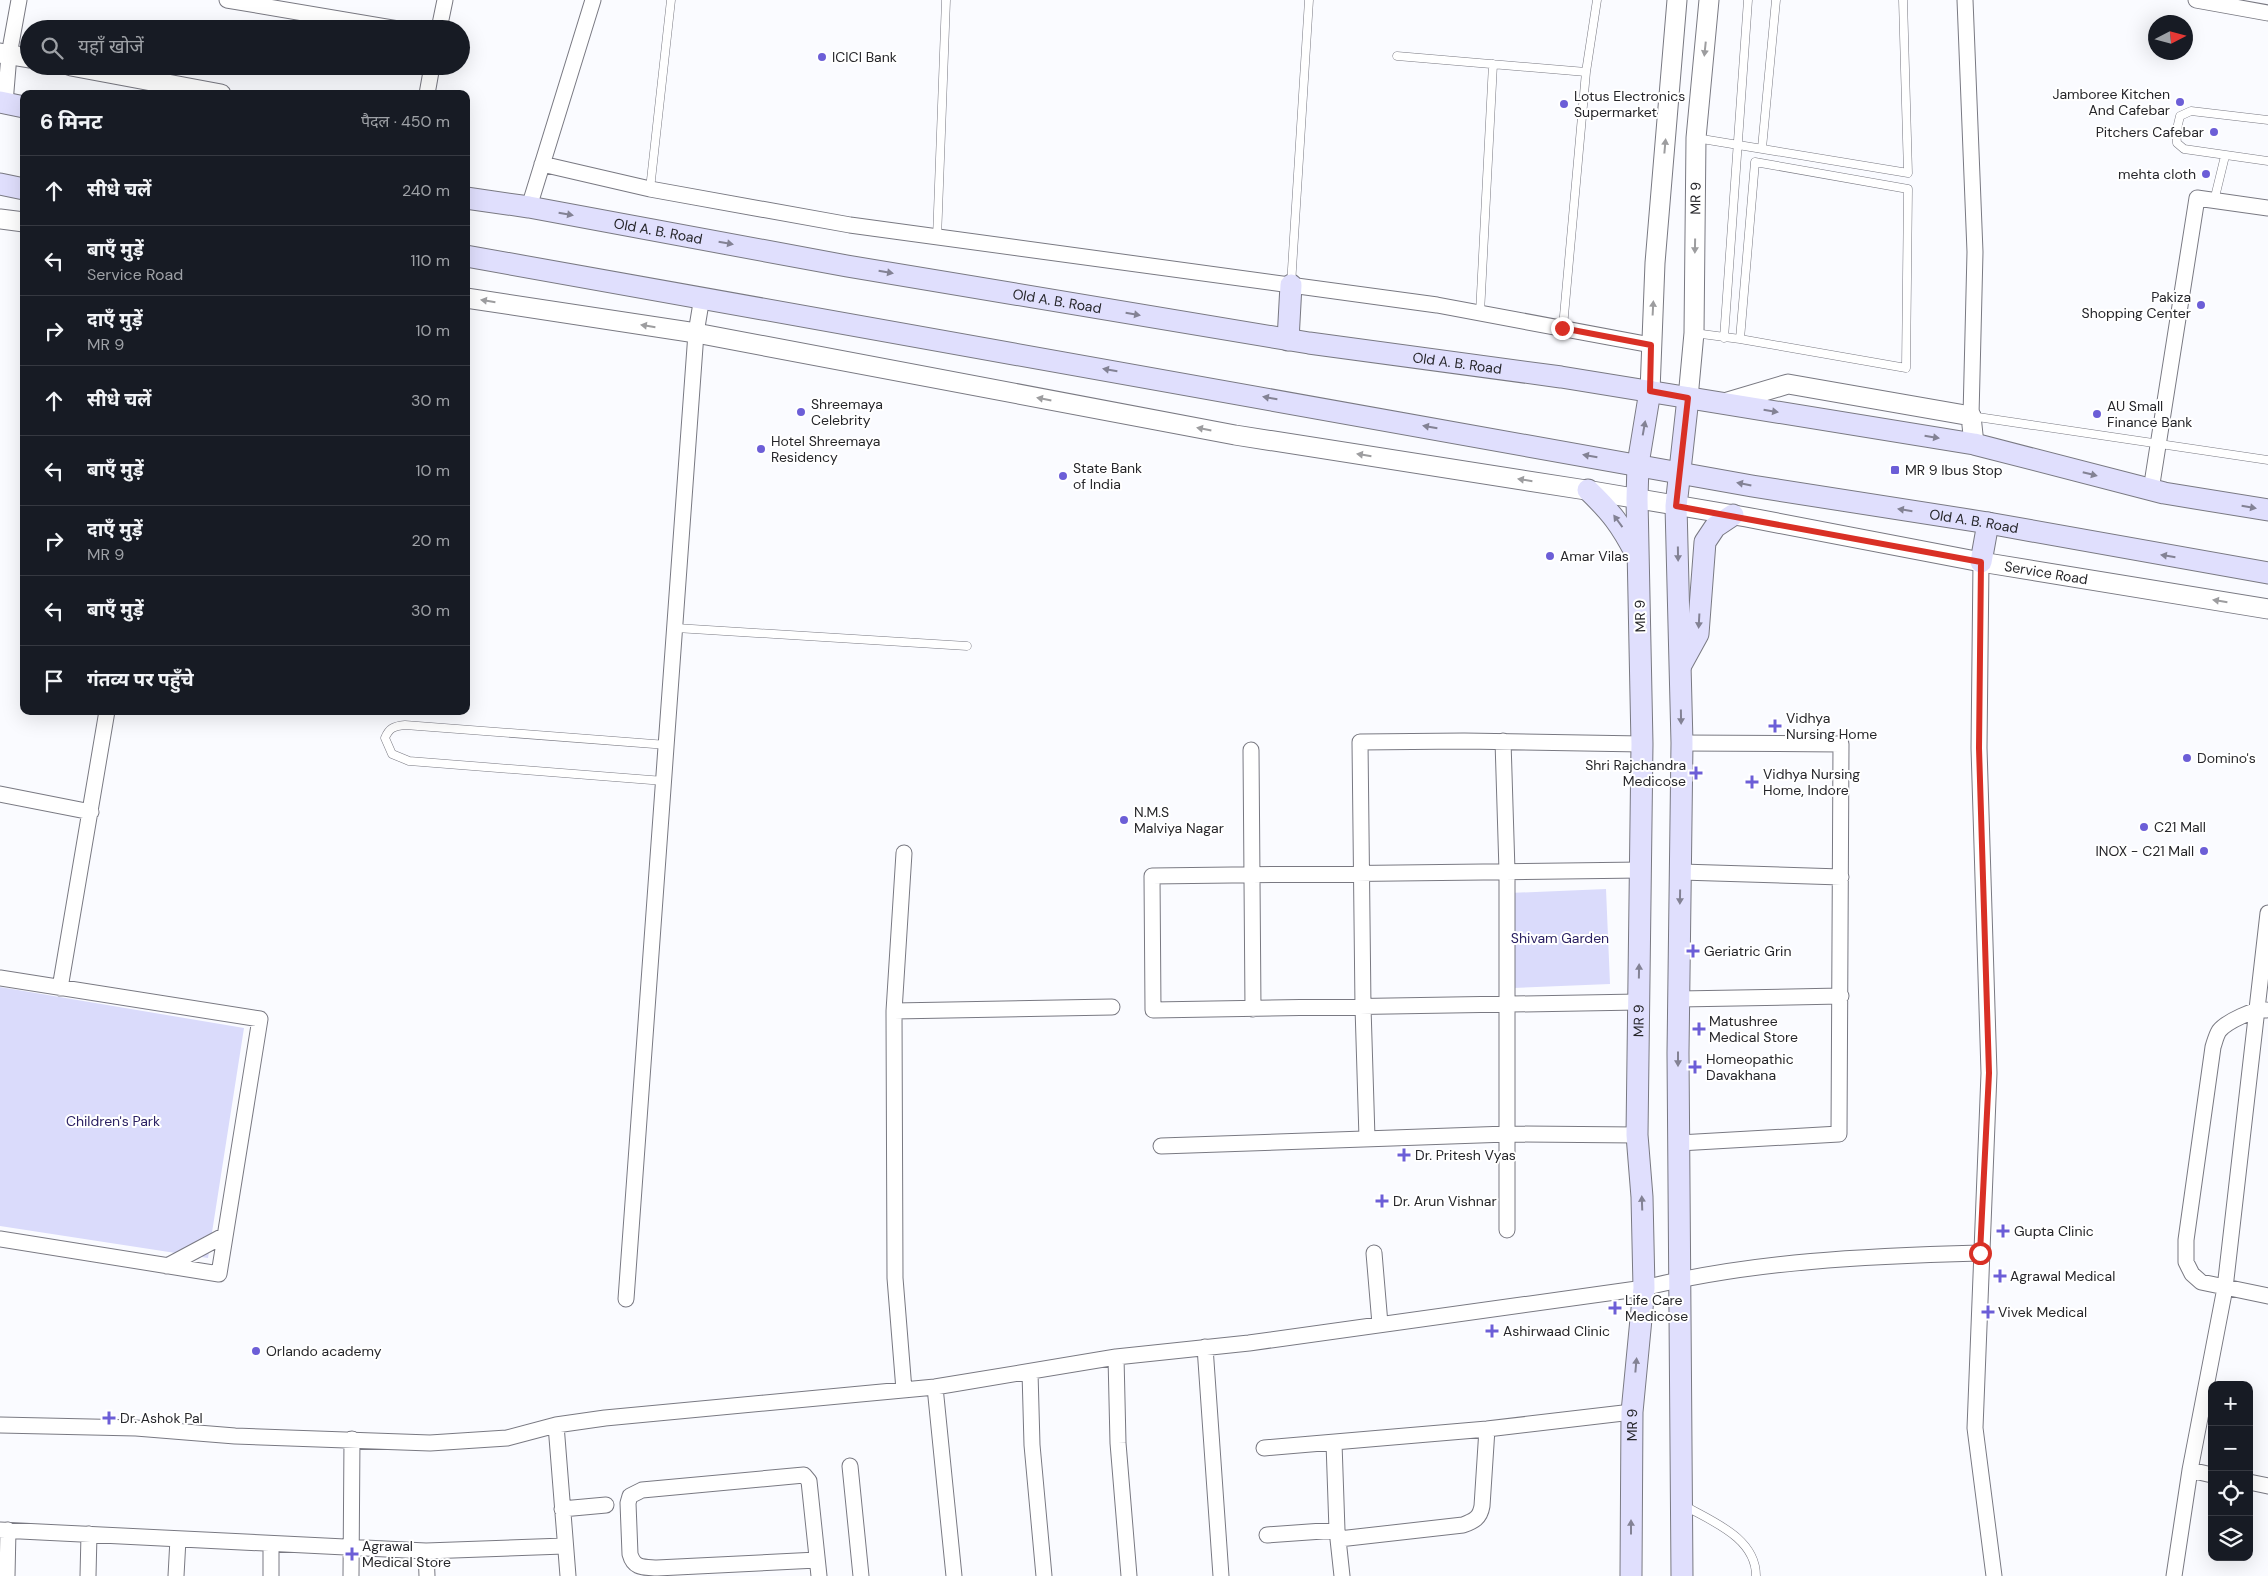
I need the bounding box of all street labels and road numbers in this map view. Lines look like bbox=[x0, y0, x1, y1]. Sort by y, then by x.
street label: MR 9 bbox=[1686, 182, 1705, 215]
street label: Old A. B. Road bbox=[612, 214, 704, 248]
street label: Old A. B. Road bbox=[1011, 285, 1103, 317]
street label: Old A. B. Road bbox=[1411, 348, 1503, 378]
street label: Old A. B. Road bbox=[1928, 505, 2020, 537]
street label: Service Road bbox=[2003, 557, 2089, 588]
street label: MR 9 bbox=[1631, 599, 1649, 632]
street label: MR 9 bbox=[1629, 1004, 1648, 1037]
street label: MR 9 bbox=[1623, 1408, 1641, 1441]

